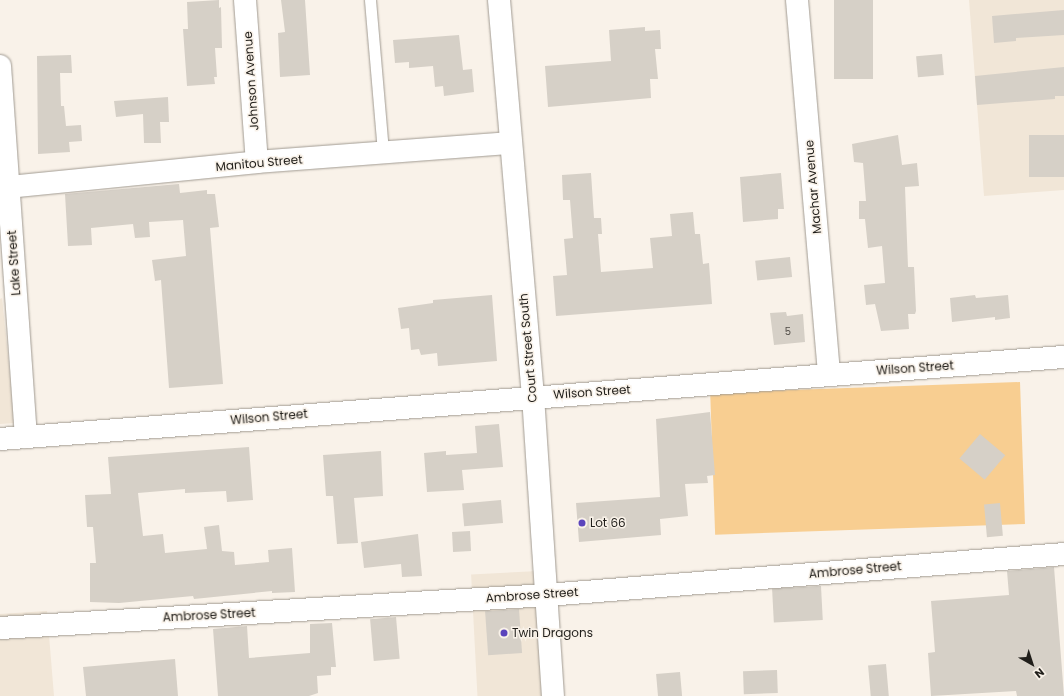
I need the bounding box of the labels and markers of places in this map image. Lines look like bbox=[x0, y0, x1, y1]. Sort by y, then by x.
place label: Lot 66 bbox=[590, 516, 626, 530]
marker: Lot 66 bbox=[577, 518, 587, 528]
place label: Twin Dragons bbox=[512, 626, 593, 640]
marker: Twin Dragons bbox=[499, 628, 509, 638]

